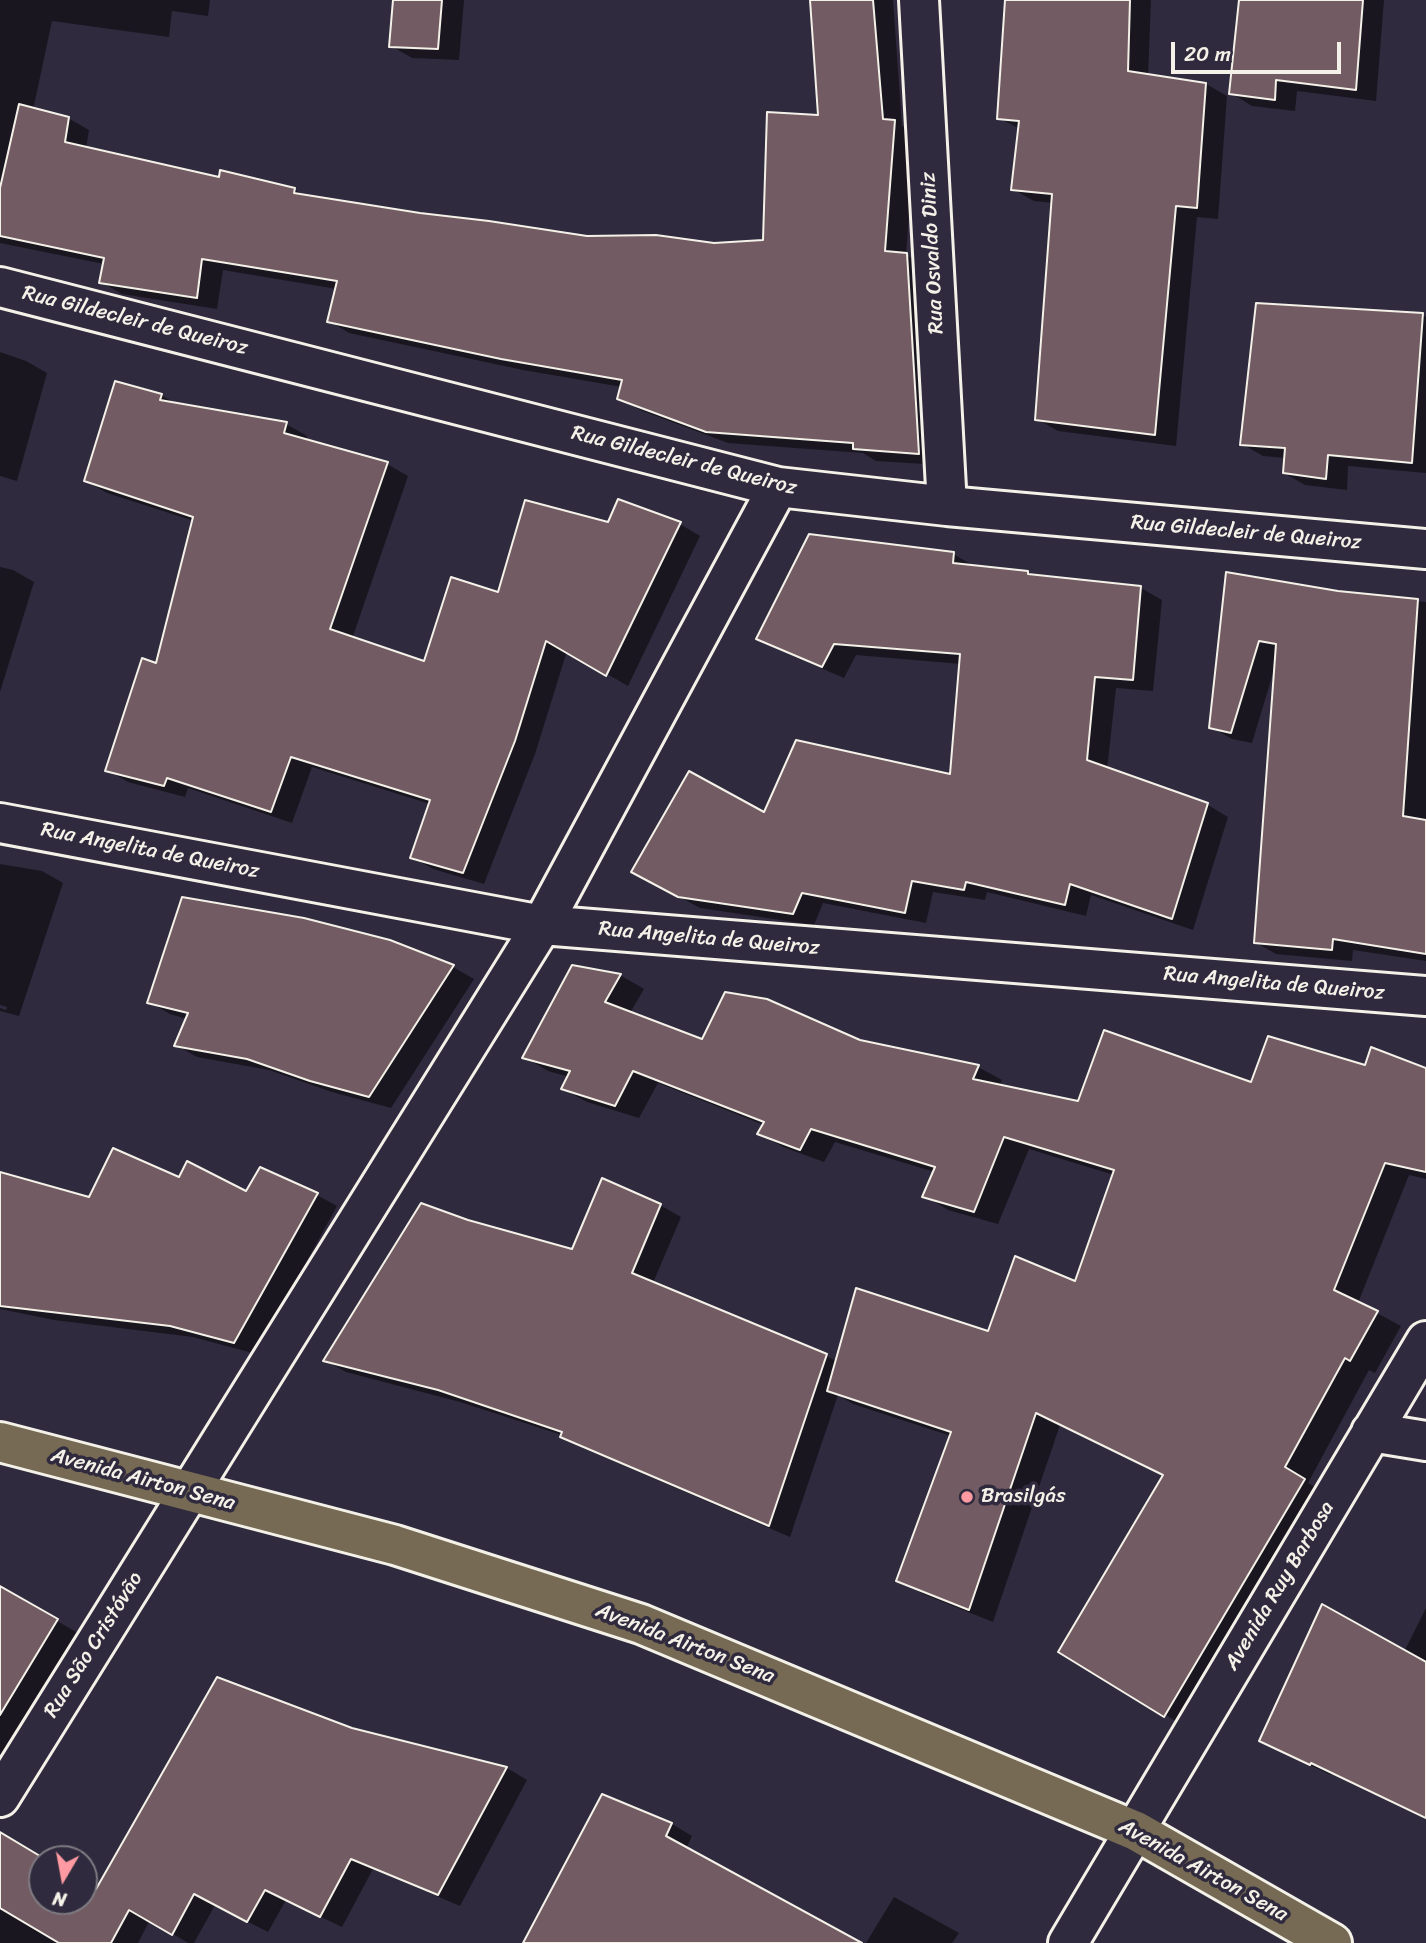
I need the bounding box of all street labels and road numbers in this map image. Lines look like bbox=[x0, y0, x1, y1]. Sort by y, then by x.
street label: Rua Osvaldo Diniz bbox=[916, 171, 950, 335]
street label: Rua Gildecleir de Queiroz bbox=[20, 281, 250, 361]
street label: Rua Gildecleir de Queiroz bbox=[569, 421, 799, 501]
street label: Rua Gildecleir de Queiroz bbox=[1130, 510, 1362, 556]
street label: Rua Angelita de Queiroz bbox=[39, 818, 261, 884]
street label: Rua Angelita de Queiroz bbox=[598, 917, 820, 961]
street label: Rua Angelita de Queiroz bbox=[1163, 962, 1385, 1006]
street label: Avenida Airton Sena bbox=[48, 1443, 238, 1517]
street label: Avenida Ruy Barbosa bbox=[1220, 1497, 1340, 1675]
street label: Rua São Cristóvão bbox=[39, 1567, 149, 1723]
street label: Avenida Airton Sena bbox=[592, 1598, 778, 1690]
street label: Avenida Airton Sena bbox=[1114, 1814, 1292, 1928]

